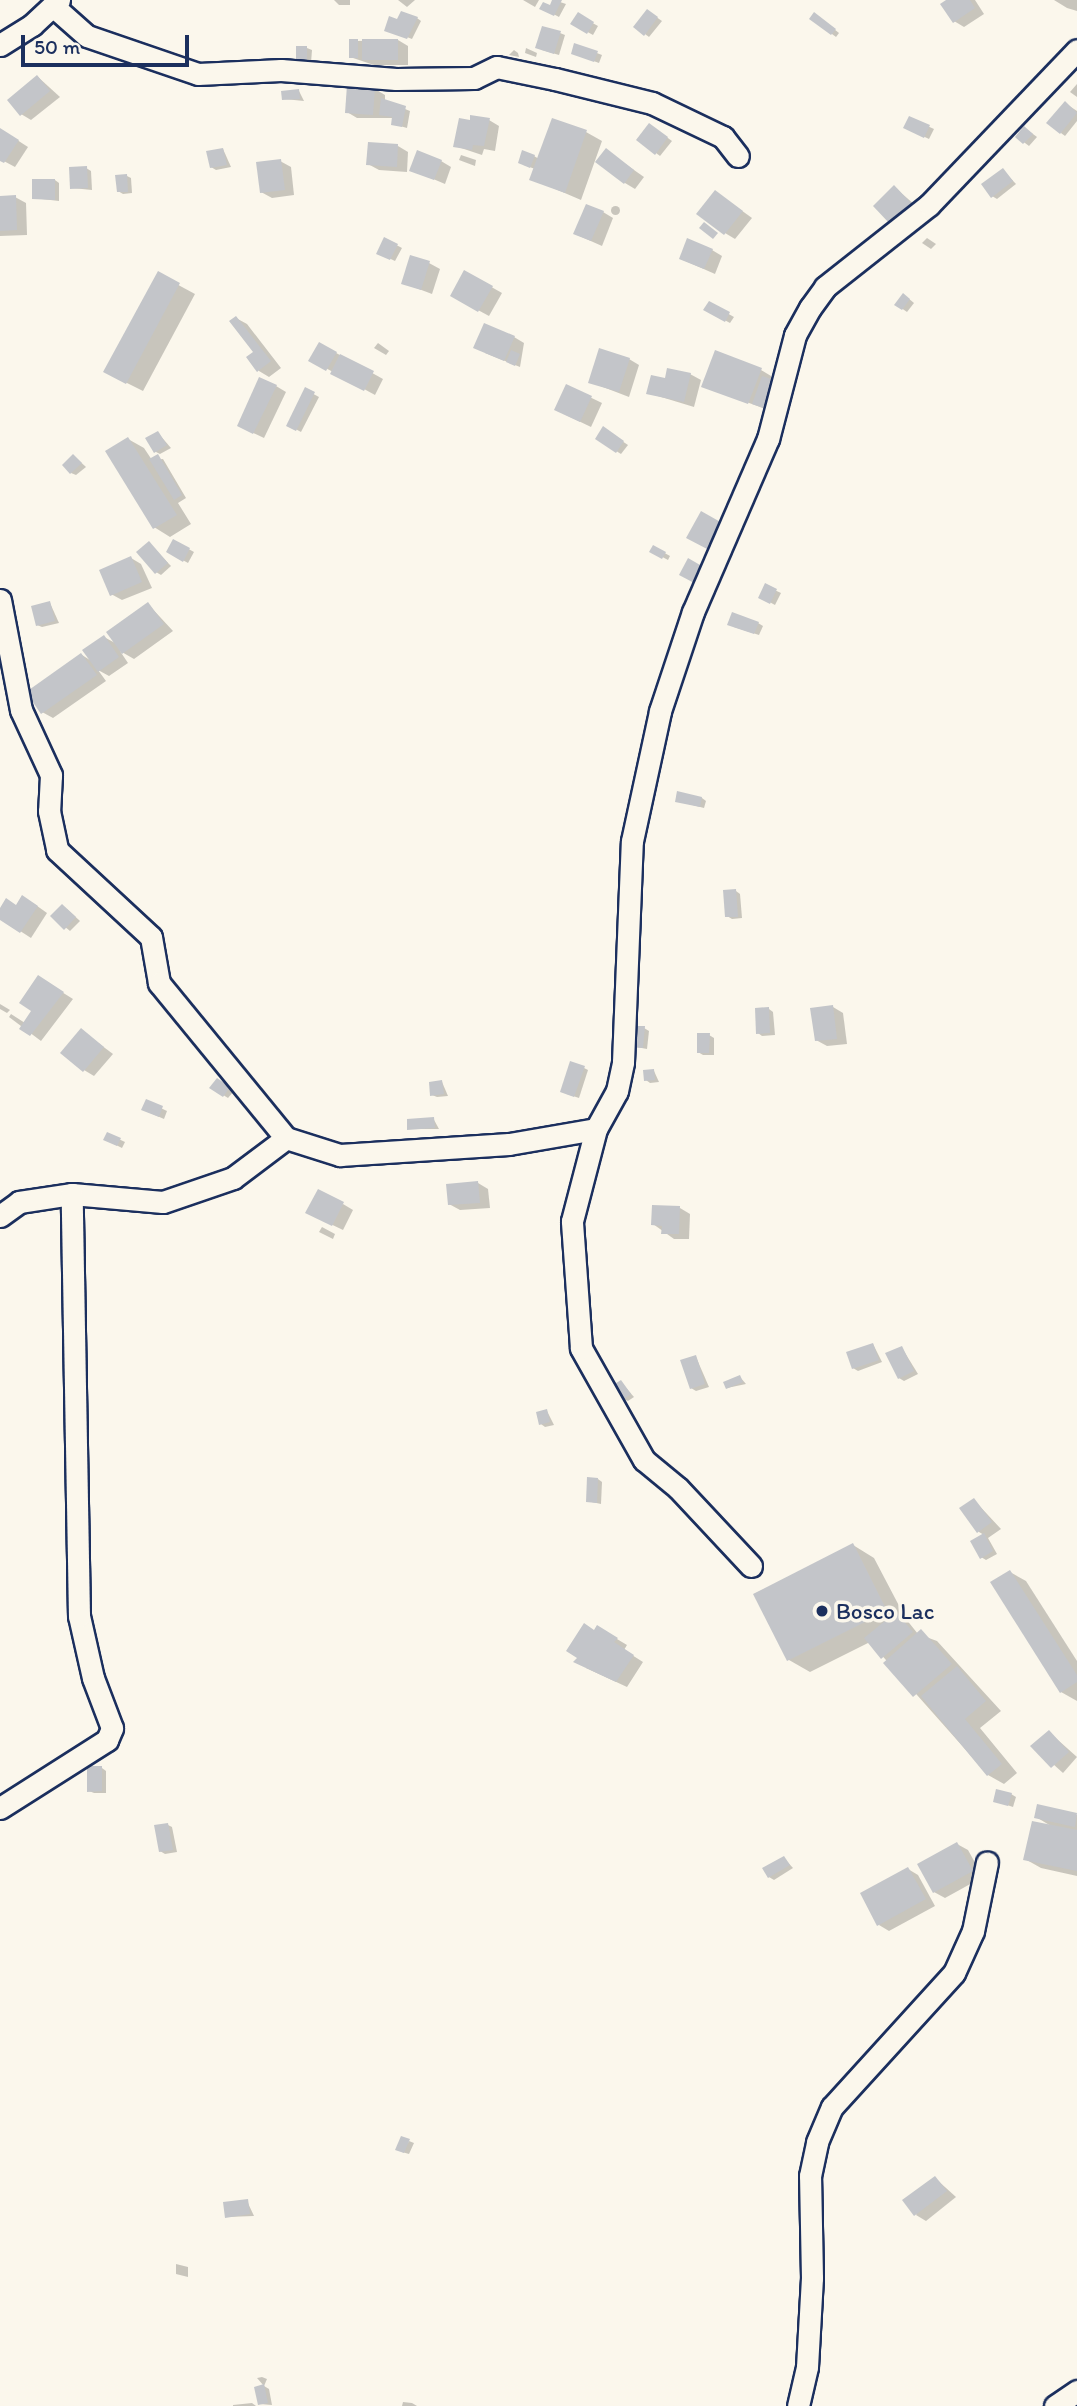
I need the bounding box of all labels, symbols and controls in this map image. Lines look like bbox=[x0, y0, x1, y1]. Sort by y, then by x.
scale bar bbox=[24, 21, 192, 65]
text: 50 m bbox=[34, 34, 80, 59]
place label: Bosco Lac bbox=[836, 1597, 935, 1625]
marker: Bosco Lac bbox=[814, 1603, 830, 1619]

